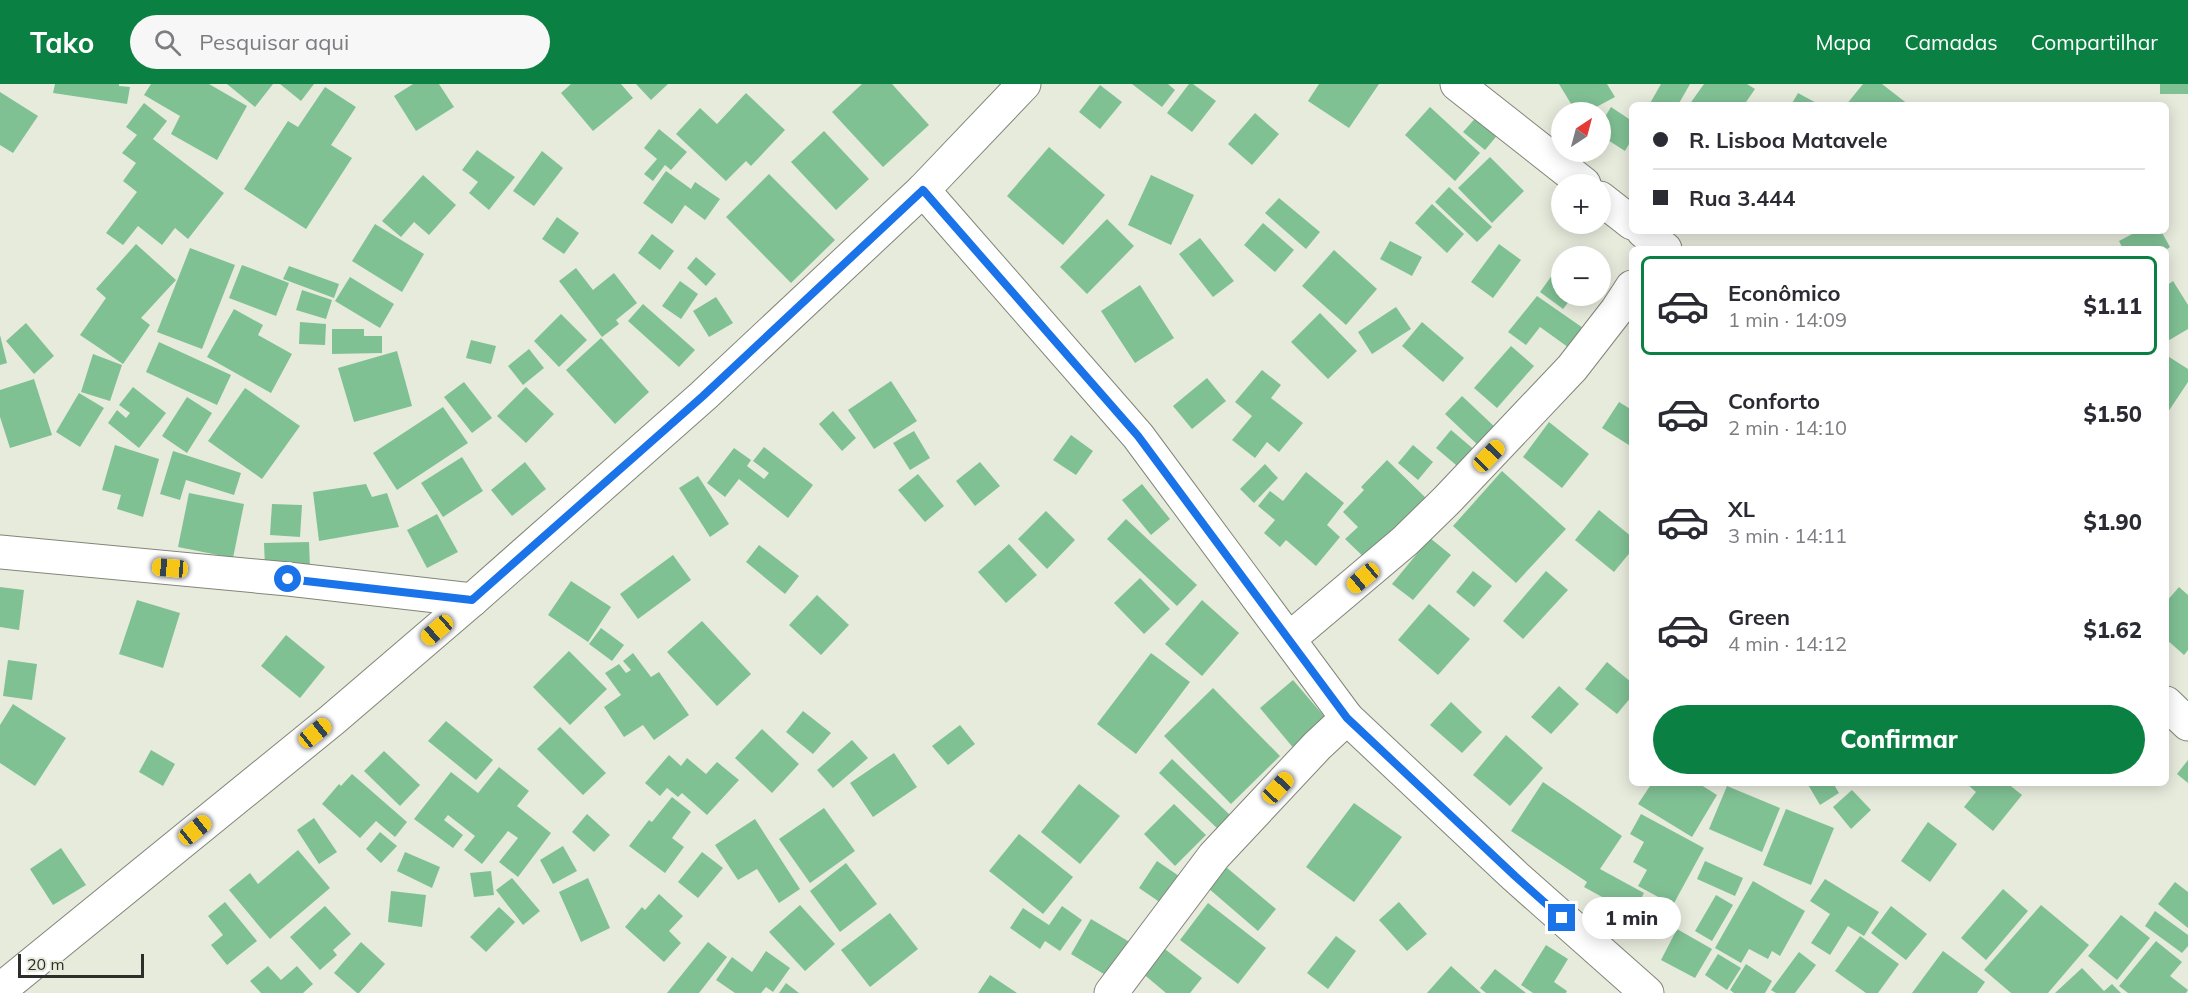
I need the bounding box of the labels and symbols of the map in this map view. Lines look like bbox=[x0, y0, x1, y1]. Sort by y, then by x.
north arrow bbox=[1551, 102, 1611, 162]
car bbox=[1470, 437, 1508, 475]
car bbox=[151, 557, 189, 579]
car bbox=[1343, 560, 1383, 596]
route start bbox=[274, 565, 301, 592]
car bbox=[418, 611, 456, 649]
car bbox=[295, 715, 335, 751]
car bbox=[1259, 769, 1297, 807]
car bbox=[175, 812, 215, 848]
callout: 1 min bbox=[1583, 897, 1682, 939]
route end bbox=[1548, 904, 1575, 931]
scale bar bbox=[18, 951, 144, 978]

